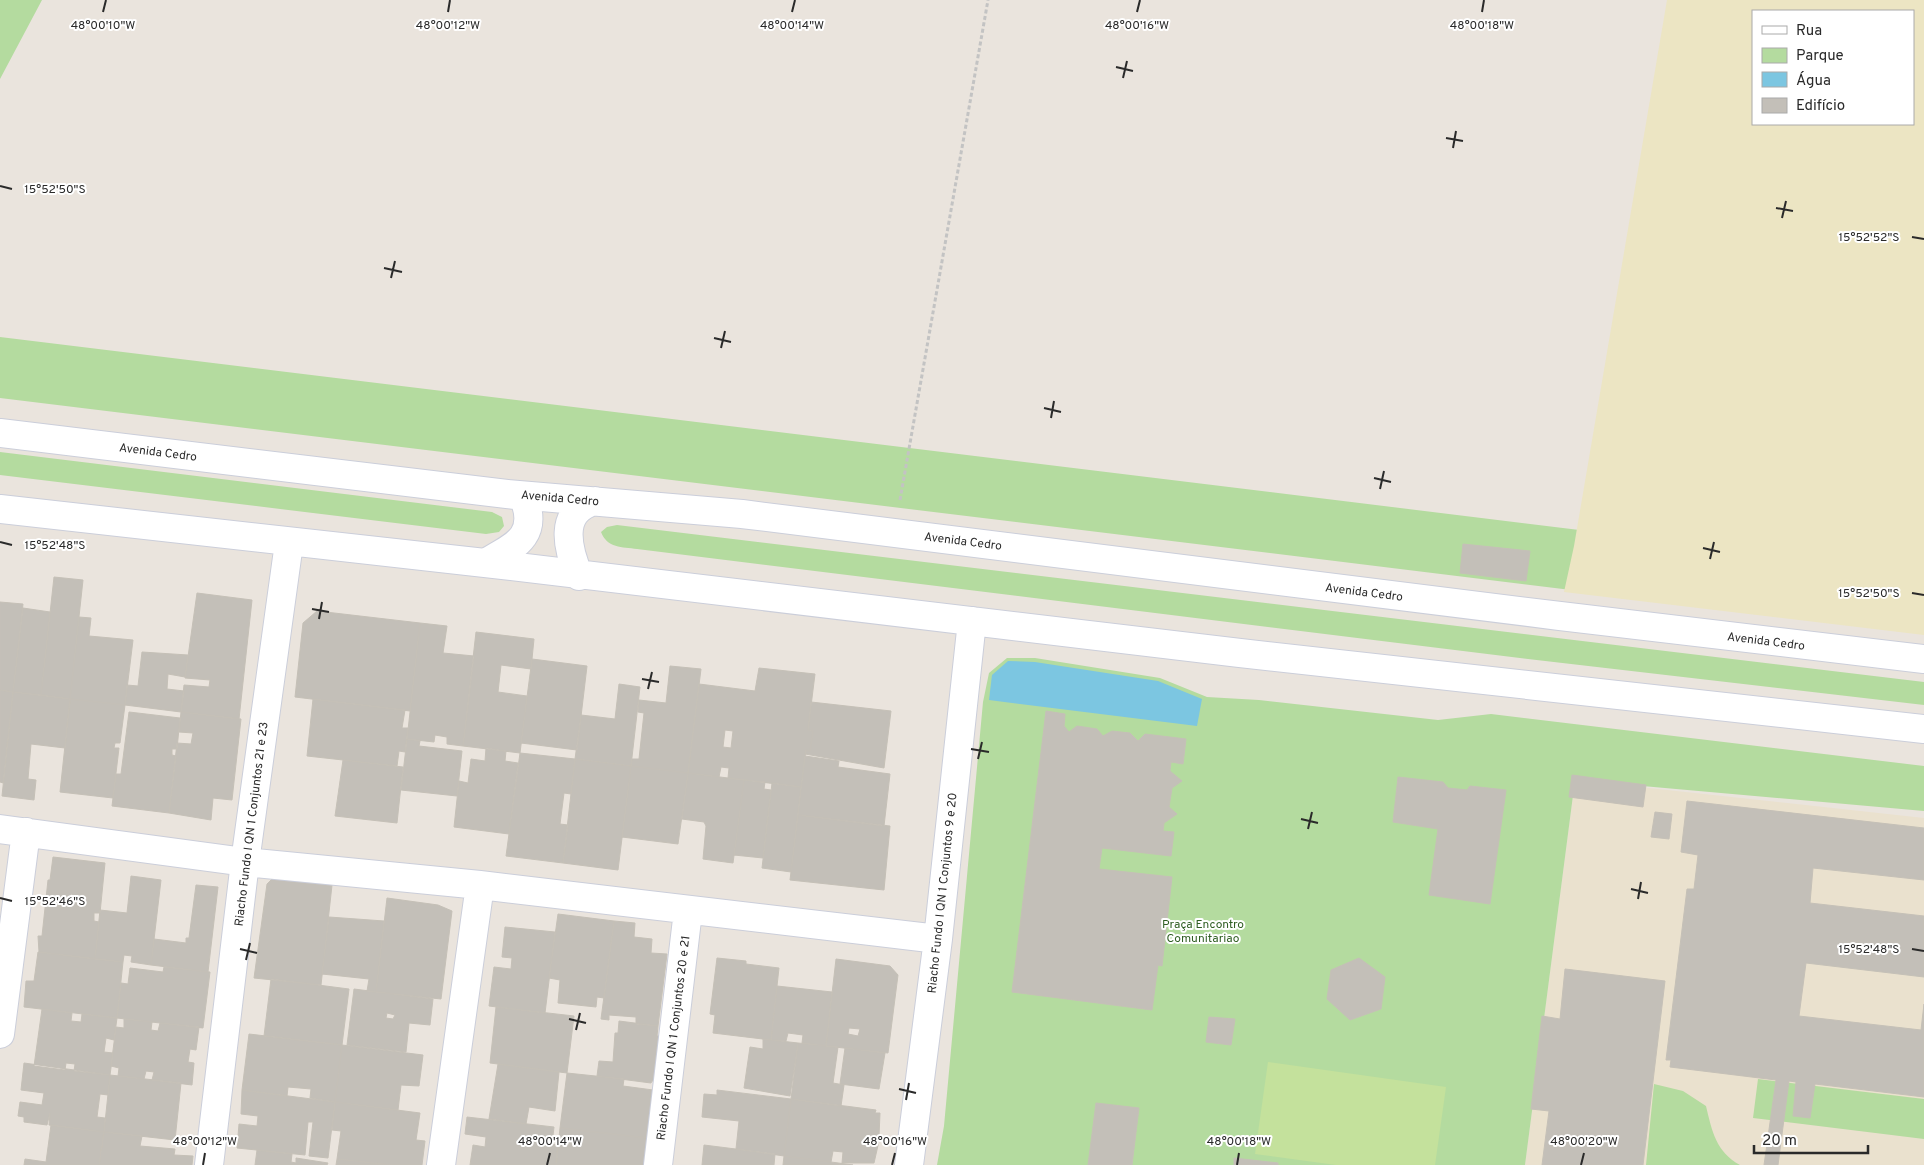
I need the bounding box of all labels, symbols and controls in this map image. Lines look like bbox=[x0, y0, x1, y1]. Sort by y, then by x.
legend bbox=[1752, 10, 1914, 125]
text: 48°00'10"W bbox=[71, 18, 135, 34]
text: 48°00'12"W bbox=[416, 18, 480, 34]
text: 48°00'14"W bbox=[760, 18, 824, 34]
text: 48°00'16"W bbox=[1105, 18, 1169, 34]
text: 48°00'18"W bbox=[1450, 18, 1514, 34]
text: Rua bbox=[1796, 22, 1822, 41]
text: Parque bbox=[1796, 47, 1844, 66]
text: Água bbox=[1796, 71, 1831, 91]
text: Edifício bbox=[1796, 97, 1845, 116]
text: 15°52'50"S bbox=[24, 182, 86, 198]
text: 15°52'52"S bbox=[1839, 230, 1899, 246]
street label: Avenida Cedro bbox=[118, 440, 198, 466]
street label: Avenida Cedro bbox=[520, 488, 600, 510]
street label: Avenida Cedro bbox=[923, 529, 1003, 555]
text: 15°52'48"S bbox=[25, 538, 85, 554]
street label: Avenida Cedro bbox=[1324, 580, 1404, 606]
text: 15°52'50"S bbox=[1838, 586, 1900, 602]
street label: Avenida Cedro bbox=[1726, 629, 1806, 655]
street label: Riacho Fundo I QN 1 Conjuntos 21 e 23 bbox=[232, 721, 272, 927]
street label: Riacho Fundo I QN 1 Conjuntos 9 e 20 bbox=[924, 792, 961, 994]
text: 15°52'46"S bbox=[25, 894, 85, 910]
park label: Praça Encontro Comunitariao bbox=[1162, 917, 1244, 947]
street label: Riacho Fundo I QN 1 Conjuntos 20 e 21 bbox=[653, 935, 695, 1141]
text: 15°52'48"S bbox=[1839, 942, 1899, 958]
scale bar bbox=[1754, 1122, 1868, 1154]
text: 20 m bbox=[1762, 1132, 1797, 1151]
text: 48°00'12"W bbox=[173, 1134, 237, 1150]
text: 48°00'14"W bbox=[518, 1134, 582, 1150]
text: 48°00'16"W bbox=[863, 1134, 927, 1150]
text: 48°00'18"W bbox=[1207, 1134, 1271, 1150]
text: 48°00'20"W bbox=[1550, 1134, 1618, 1150]

